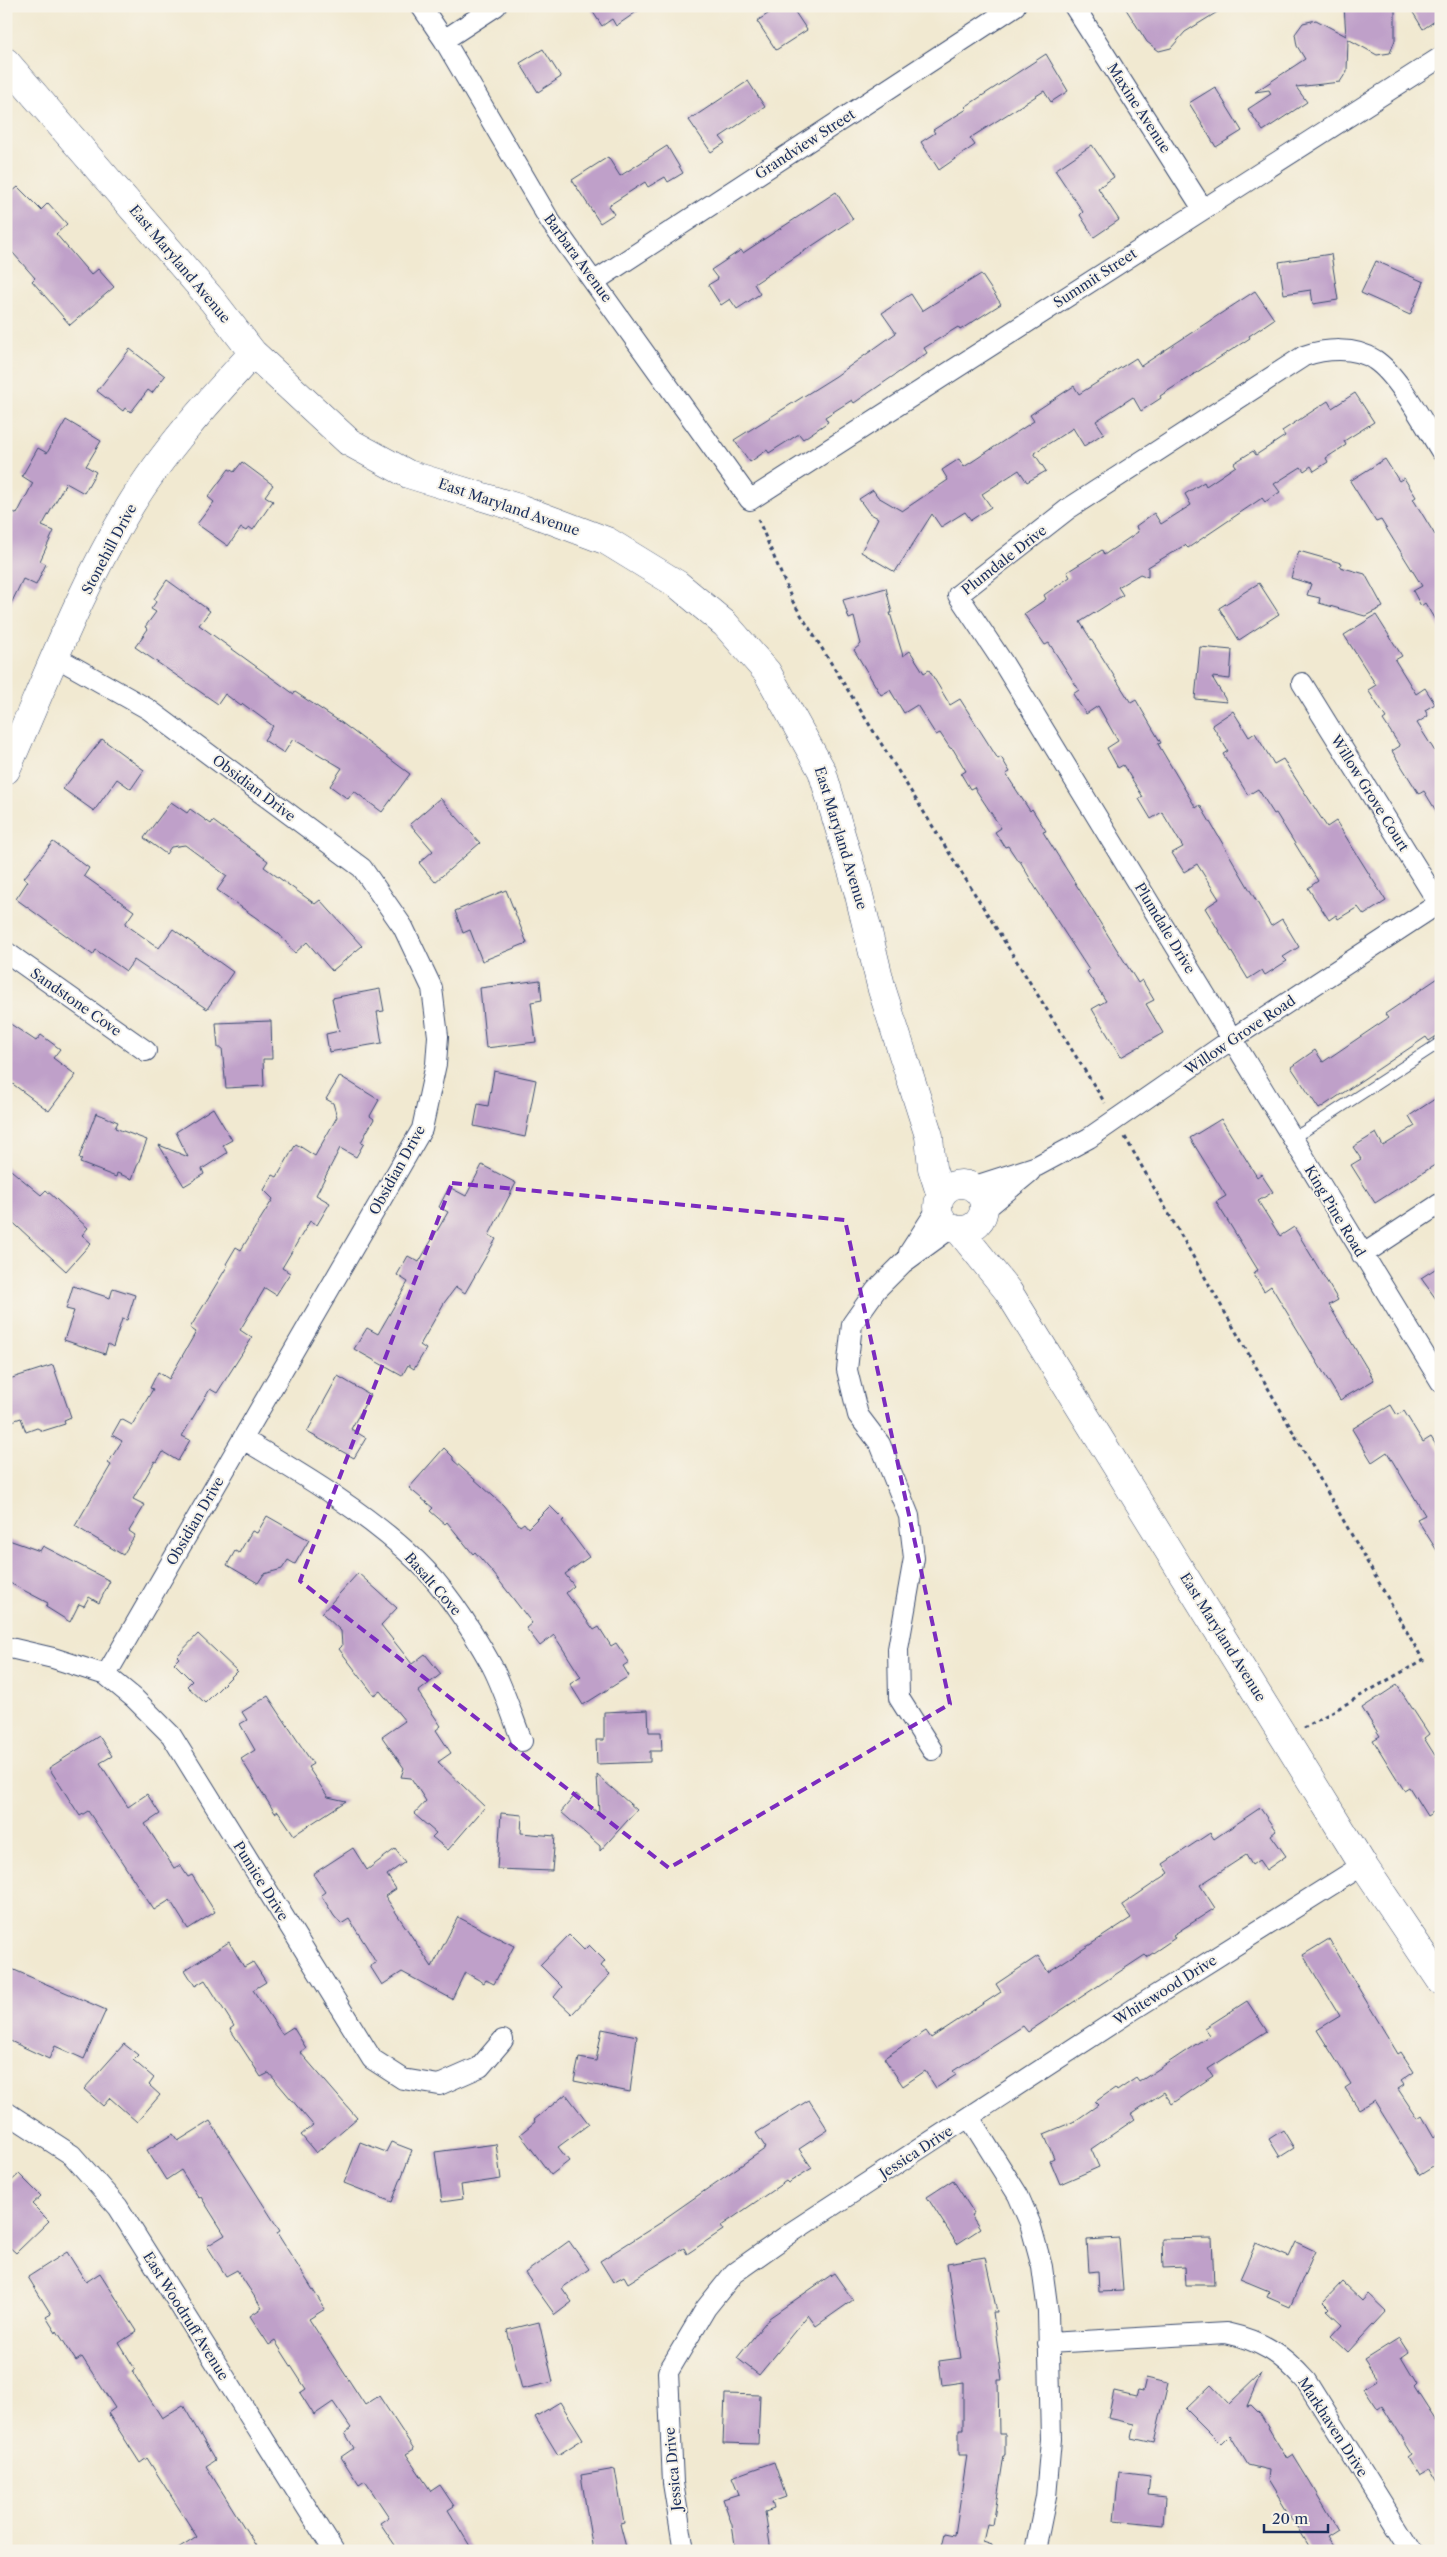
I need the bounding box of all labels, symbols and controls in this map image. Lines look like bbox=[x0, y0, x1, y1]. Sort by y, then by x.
street label: Maxine Avenue bbox=[1103, 60, 1175, 156]
street label: Grandview Street bbox=[752, 105, 858, 183]
street label: East Maryland Avenue bbox=[125, 201, 235, 327]
street label: Barbara Avenue bbox=[540, 210, 616, 306]
street label: Summit Street bbox=[1050, 244, 1140, 312]
street label: East Maryland Avenue bbox=[436, 474, 582, 540]
street label: Stonehill Drive bbox=[78, 501, 140, 597]
street label: Plumdale Drive bbox=[958, 521, 1050, 599]
street label: Willow Grove Court bbox=[1326, 731, 1413, 855]
street label: Obsidian Drive bbox=[209, 751, 299, 825]
street label: East Maryland Avenue bbox=[811, 764, 871, 912]
street label: Plumdale Drive bbox=[1131, 879, 1199, 977]
street label: Sandstone Cove bbox=[27, 964, 125, 1040]
street label: Willow Grove Road bbox=[1180, 991, 1299, 1079]
street label: Obsidian Drive bbox=[365, 1122, 429, 1218]
street label: King Pine Road bbox=[1301, 1162, 1370, 1260]
street label: Obsidian Drive bbox=[162, 1473, 228, 1569]
street label: Basalt Cove bbox=[401, 1549, 465, 1619]
street label: East Maryland Avenue bbox=[1176, 1569, 1270, 1705]
street label: Pumice Drive bbox=[229, 1838, 293, 1924]
street label: Whitewood Drive bbox=[1109, 1951, 1220, 2030]
street label: Jessica Drive bbox=[874, 2122, 956, 2183]
street label: East Woodruff Avenue bbox=[139, 2248, 233, 2384]
street label: Markhaven Drive bbox=[1294, 2374, 1372, 2480]
street label: Jessica Drive bbox=[660, 2426, 686, 2514]
scale bar bbox=[1264, 2502, 1328, 2534]
text: 20 m bbox=[1272, 2509, 1308, 2528]

